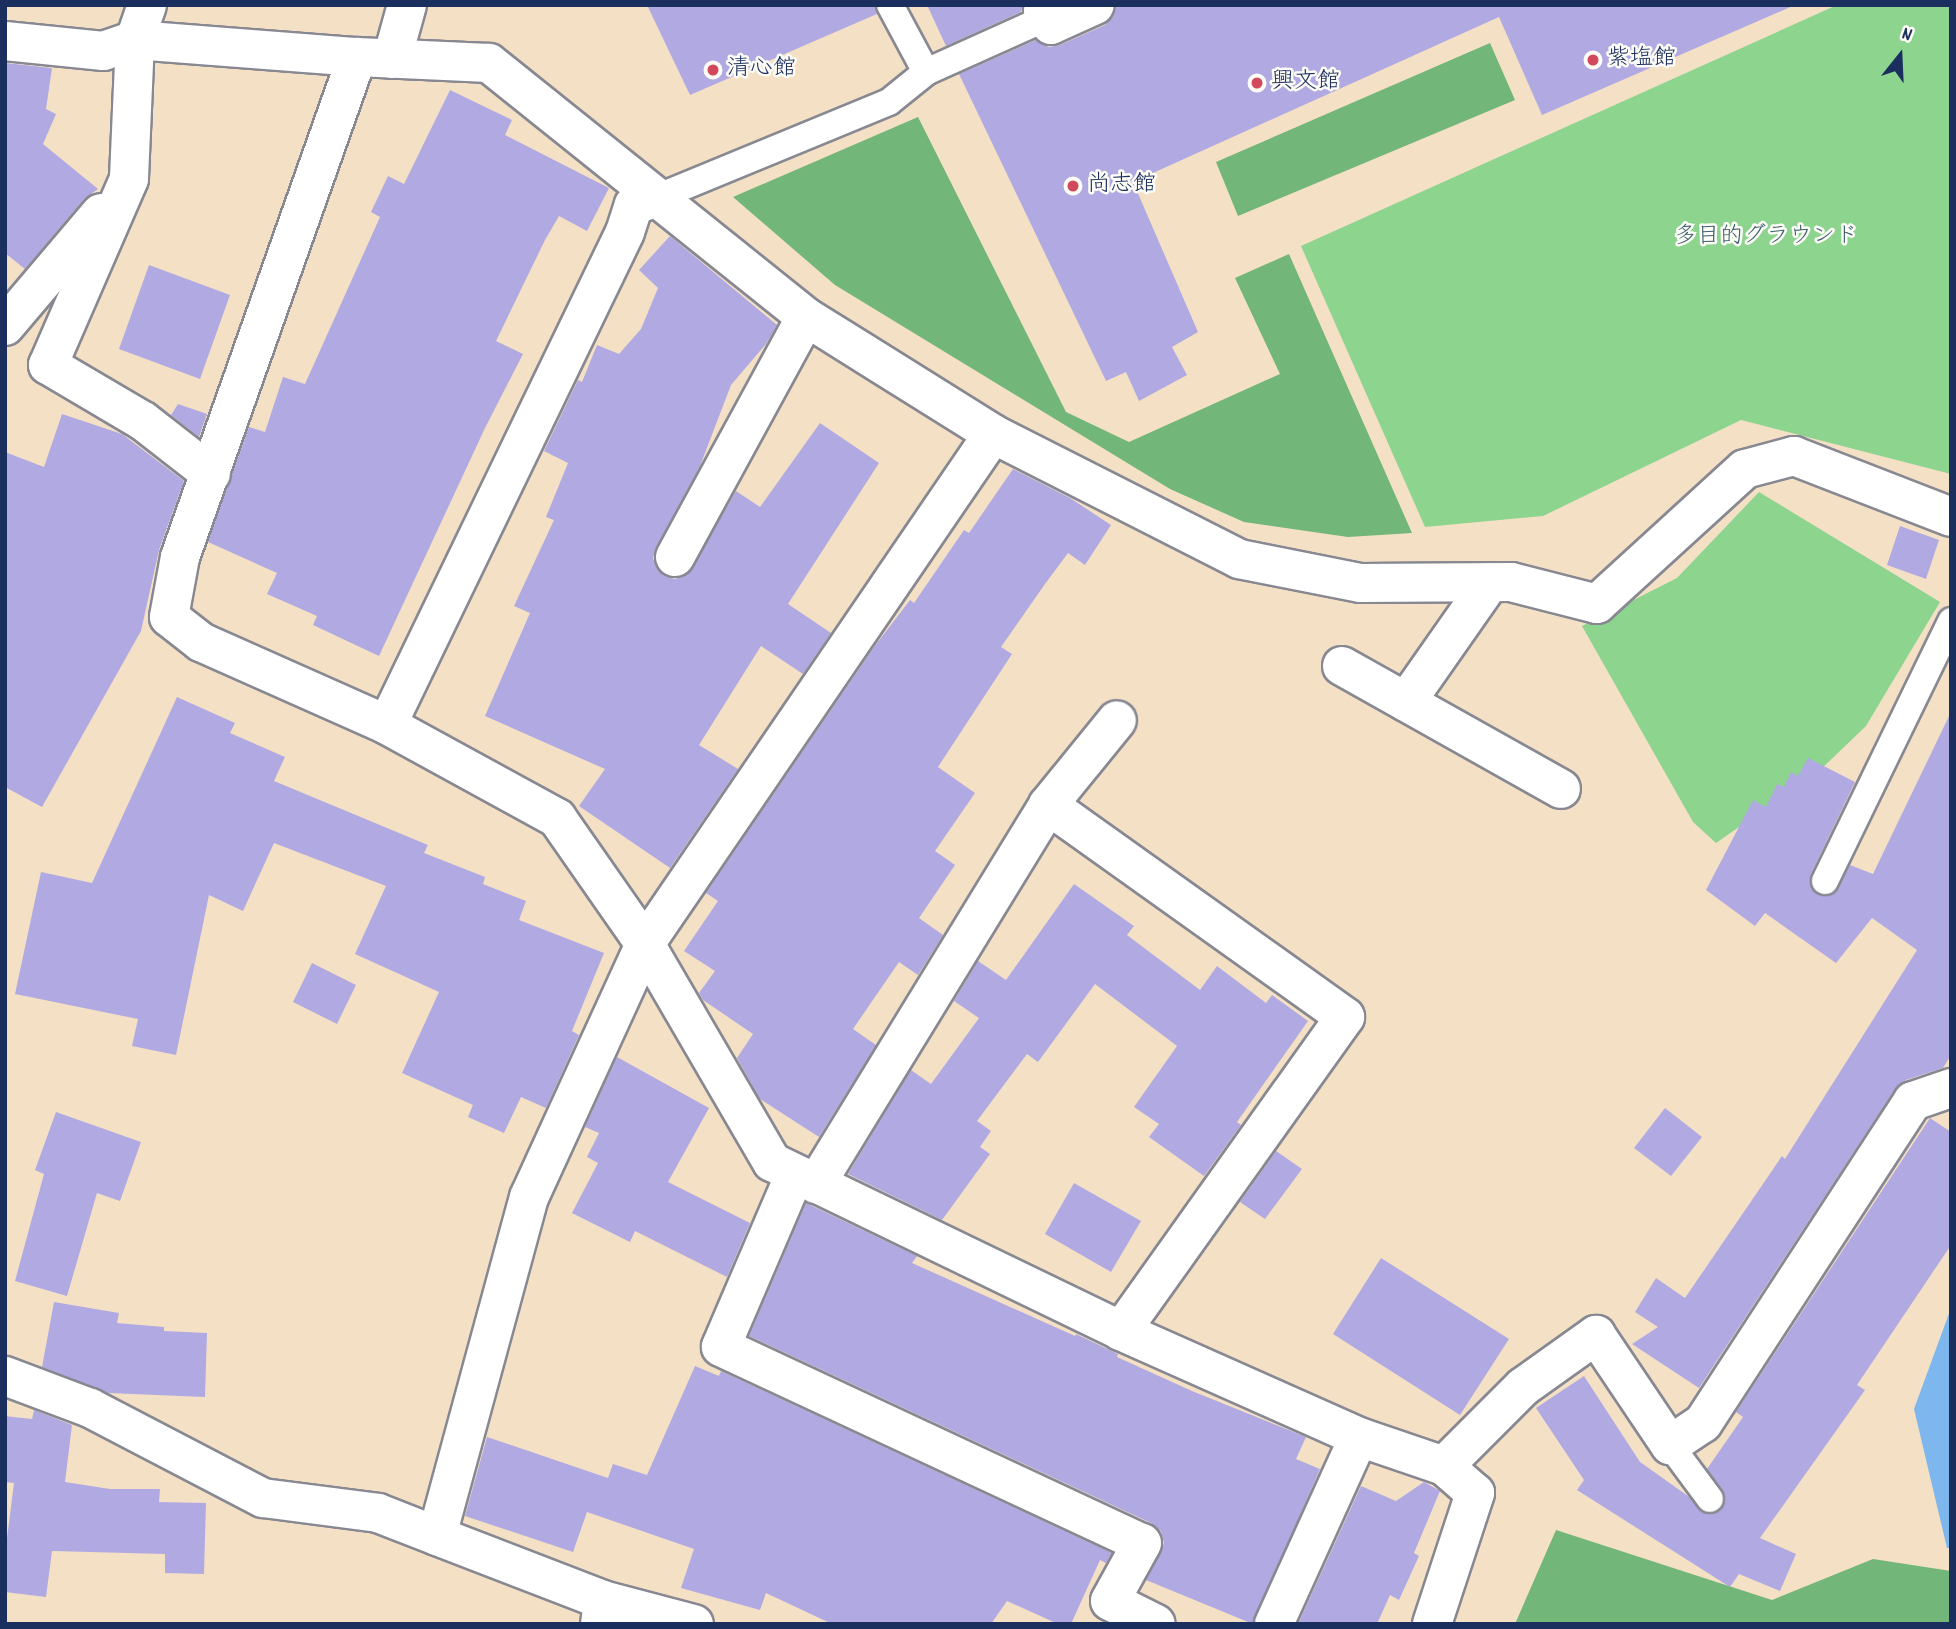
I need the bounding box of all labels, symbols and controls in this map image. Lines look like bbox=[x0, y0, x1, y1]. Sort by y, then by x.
north arrow bbox=[1865, 21, 1935, 91]
text: N bbox=[1898, 21, 1915, 50]
place label: 紫塩館 bbox=[1607, 46, 1676, 74]
marker: 紫塩館 bbox=[1585, 52, 1601, 68]
place label: 清心館 bbox=[727, 56, 796, 84]
marker: 清心館 bbox=[705, 62, 721, 78]
place label: 興文館 bbox=[1271, 69, 1340, 97]
marker: 興文館 bbox=[1249, 75, 1265, 91]
place label: 尚志館 bbox=[1087, 172, 1156, 200]
marker: 尚志館 bbox=[1065, 178, 1081, 194]
park label: 多目的グラウンド bbox=[1674, 224, 1858, 252]

